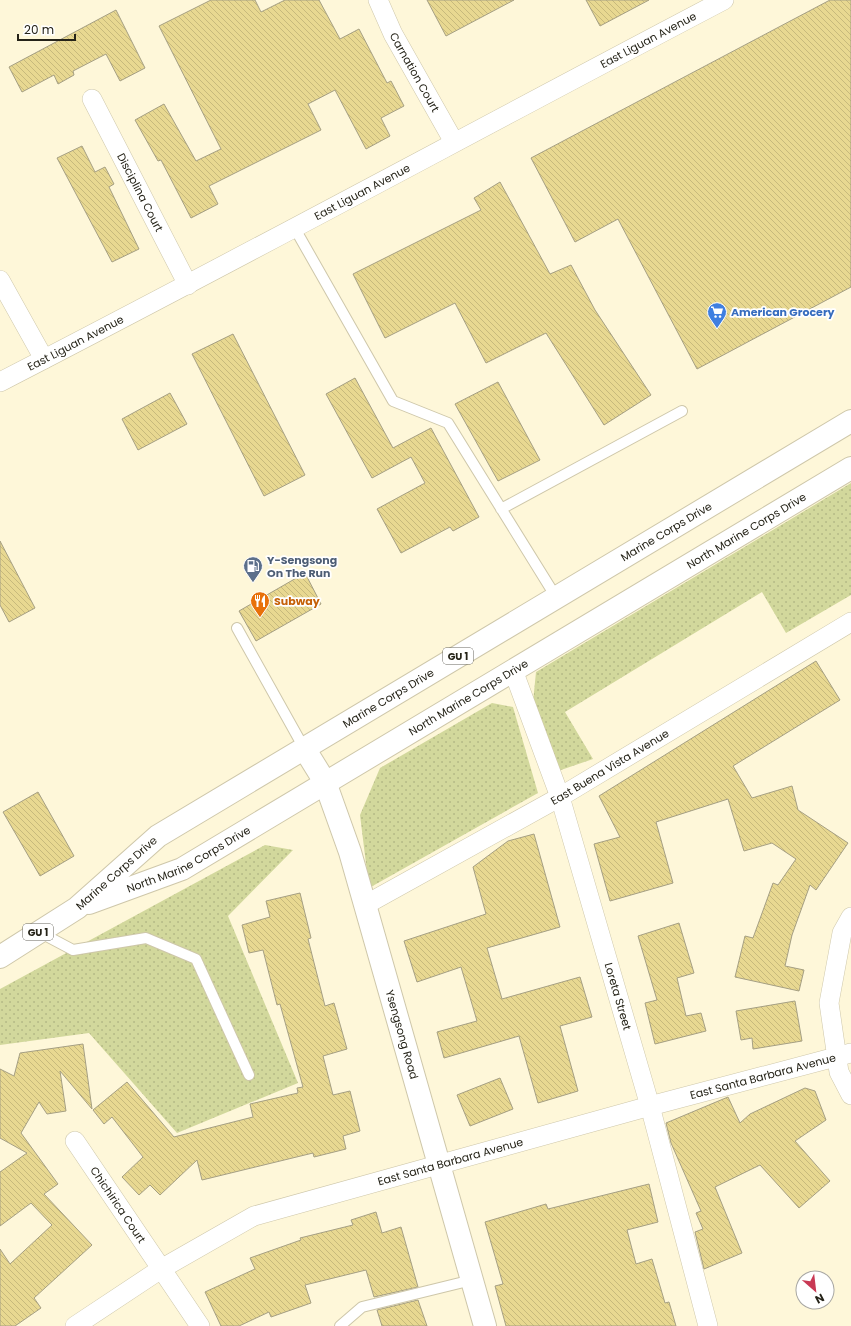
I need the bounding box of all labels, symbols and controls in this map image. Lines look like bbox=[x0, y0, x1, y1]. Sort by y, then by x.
street label: East Liguan Avenue bbox=[597, 8, 699, 72]
scale bar bbox=[18, 16, 75, 42]
text: 20 m bbox=[24, 21, 54, 38]
street label: Carnation Court bbox=[386, 29, 443, 115]
street label: Disciplina Court bbox=[113, 150, 167, 234]
street label: East Liguan Avenue bbox=[311, 160, 413, 224]
supermarket icon: American Grocery bbox=[706, 301, 728, 329]
place label: American Grocery bbox=[731, 304, 835, 320]
street label: East Liguan Avenue bbox=[25, 311, 127, 375]
street label: North Marine Corps Drive bbox=[684, 489, 809, 573]
street label: Marine Corps Drive bbox=[617, 498, 715, 565]
place label: Y-Sengsong On The Run bbox=[267, 552, 337, 581]
fuel station icon: Y-Sengsong On The Run bbox=[242, 555, 264, 583]
restaurant icon: Subway bbox=[249, 590, 271, 618]
place label: Subway bbox=[274, 593, 320, 609]
road number: GU 1 bbox=[443, 648, 473, 664]
street label: North Marine Corps Drive bbox=[406, 655, 531, 739]
street label: Marine Corps Drive bbox=[340, 664, 437, 732]
street label: East Buena Vista Avenue bbox=[548, 725, 672, 809]
street label: North Marine Corps Drive bbox=[124, 822, 254, 897]
street label: Marine Corps Drive bbox=[72, 832, 161, 913]
road number: GU 1 bbox=[23, 924, 53, 940]
street label: Loreta Street bbox=[601, 961, 635, 1032]
street label: Ysengsong Road bbox=[382, 988, 422, 1081]
street label: East Santa Barbara Avenue bbox=[688, 1049, 838, 1103]
street label: East Santa Barbara Avenue bbox=[376, 1134, 525, 1189]
street label: Chichirica Court bbox=[86, 1163, 150, 1246]
north arrow bbox=[795, 1270, 835, 1310]
text: N bbox=[812, 1290, 827, 1308]

